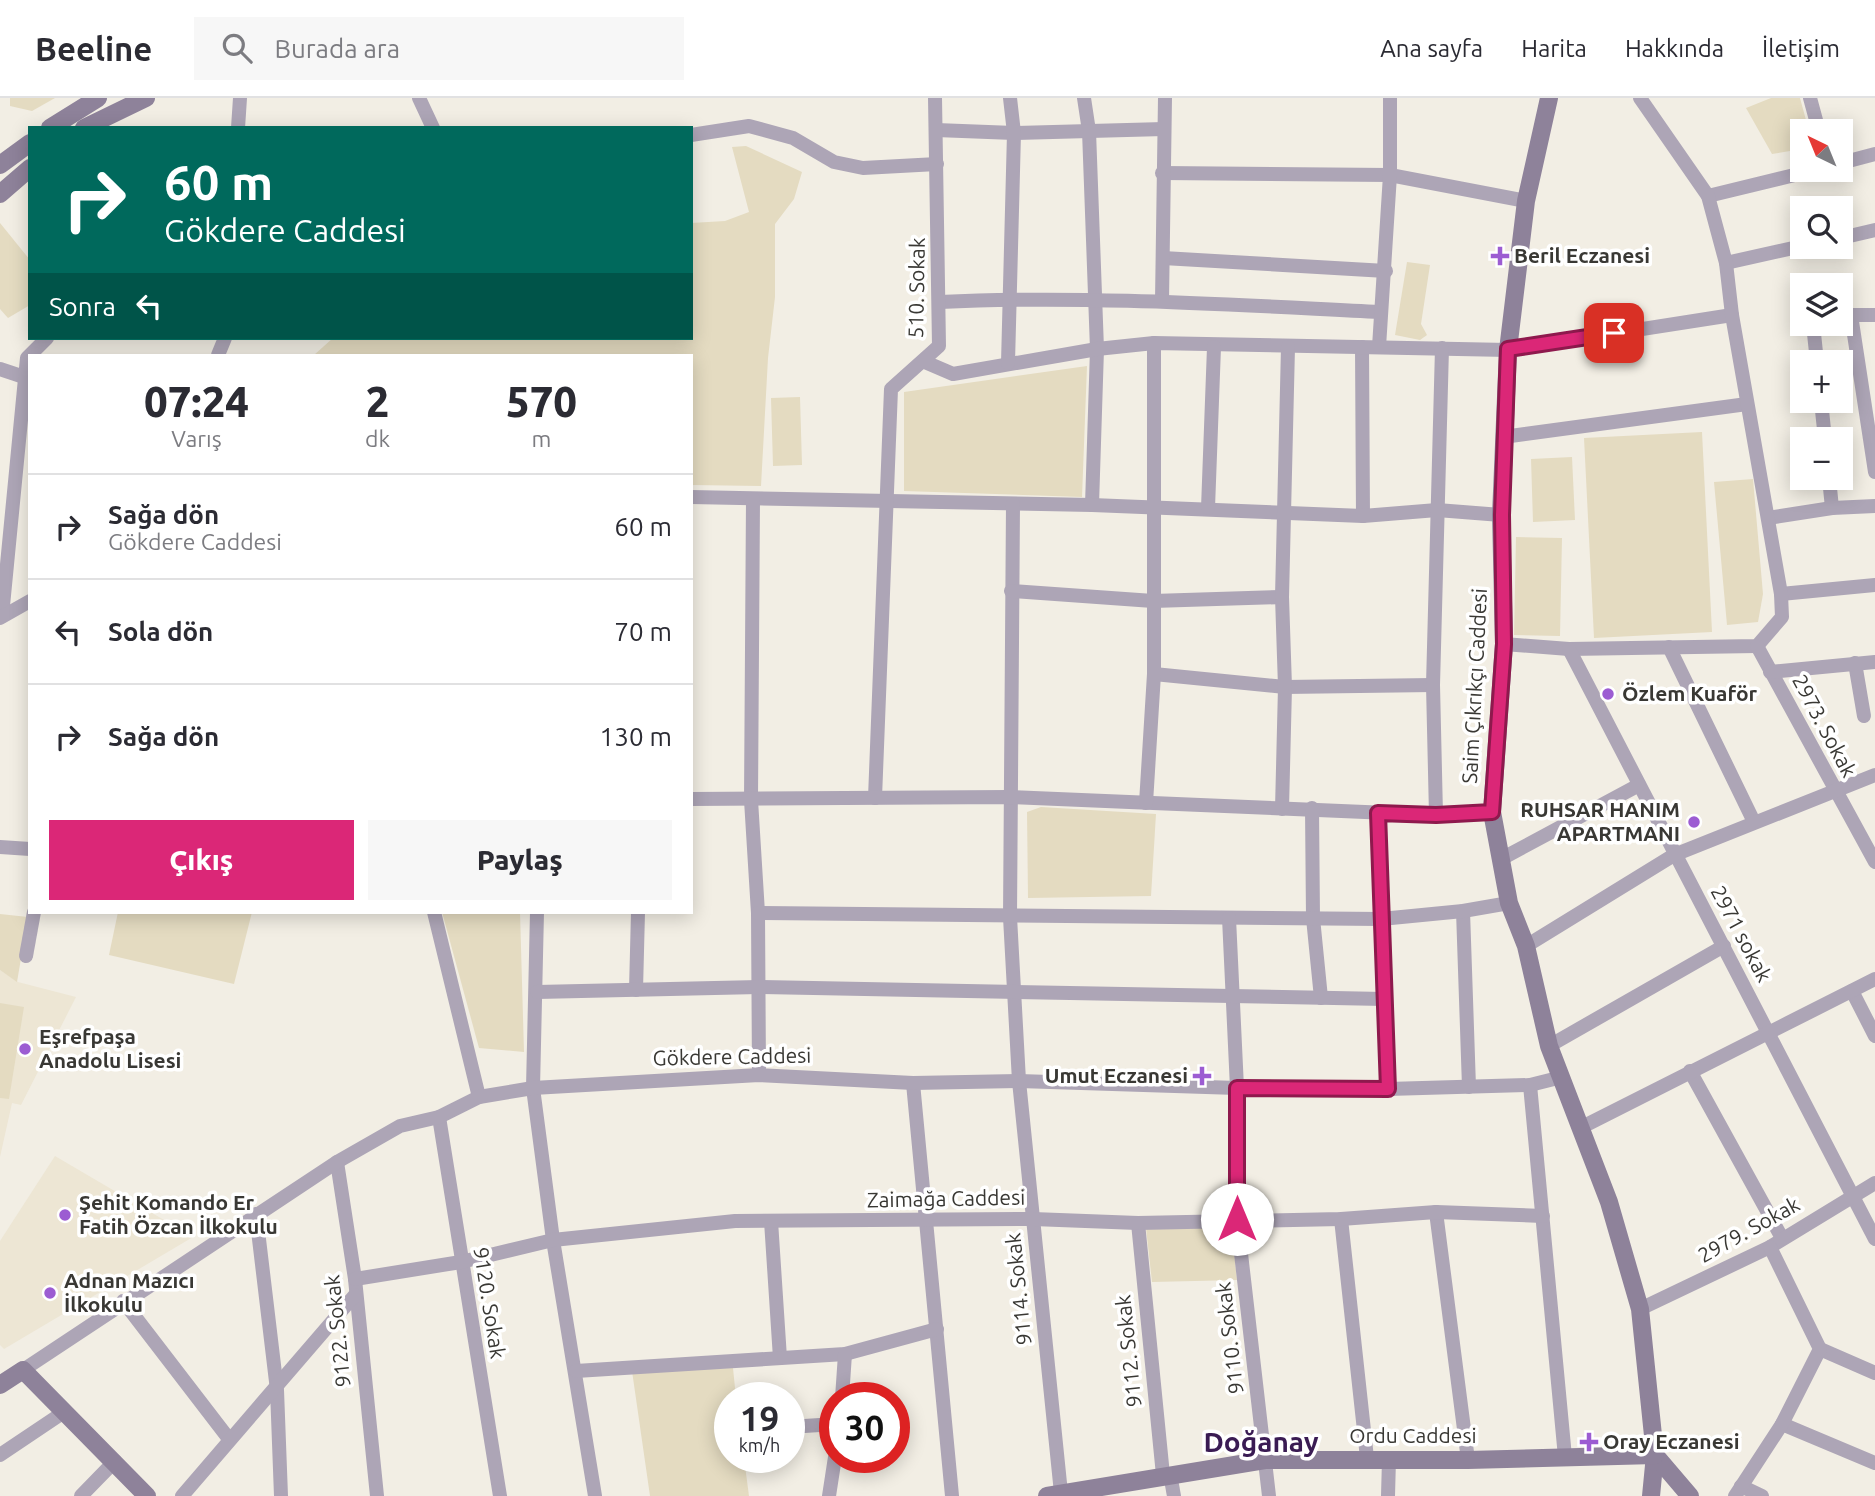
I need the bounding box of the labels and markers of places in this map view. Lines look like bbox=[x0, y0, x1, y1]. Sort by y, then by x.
place label: Beril Eczanesi bbox=[1514, 243, 1650, 267]
marker: Beril Eczanesi bbox=[1492, 248, 1508, 264]
pin bbox=[1584, 303, 1644, 363]
place label: Özlem Kuaför bbox=[1622, 681, 1758, 705]
marker: Özlem Kuaför bbox=[1600, 686, 1616, 702]
place label: RUHSAR HANIM APARTMANI bbox=[1520, 797, 1680, 845]
marker: RUHSAR HANIM APARTMANI bbox=[1686, 814, 1702, 830]
place label: Eşrefpaşa Anadolu Lisesi bbox=[39, 1024, 181, 1072]
marker: Eşrefpaşa Anadolu Lisesi bbox=[17, 1041, 33, 1057]
place label: Umut Eczanesi bbox=[1045, 1063, 1188, 1087]
marker: Umut Eczanesi bbox=[1194, 1068, 1210, 1084]
place label: Şehit Komando Er Fatih Özcan İlkokulu bbox=[79, 1190, 278, 1238]
marker: Şehit Komando Er Fatih Özcan İlkokulu bbox=[57, 1207, 73, 1223]
place label: Adnan Mazıcı İlkokulu bbox=[64, 1268, 194, 1316]
marker: Adnan Mazıcı İlkokulu bbox=[42, 1285, 58, 1301]
place label: Oray Eczanesi bbox=[1603, 1429, 1740, 1453]
marker: Oray Eczanesi bbox=[1581, 1434, 1597, 1450]

